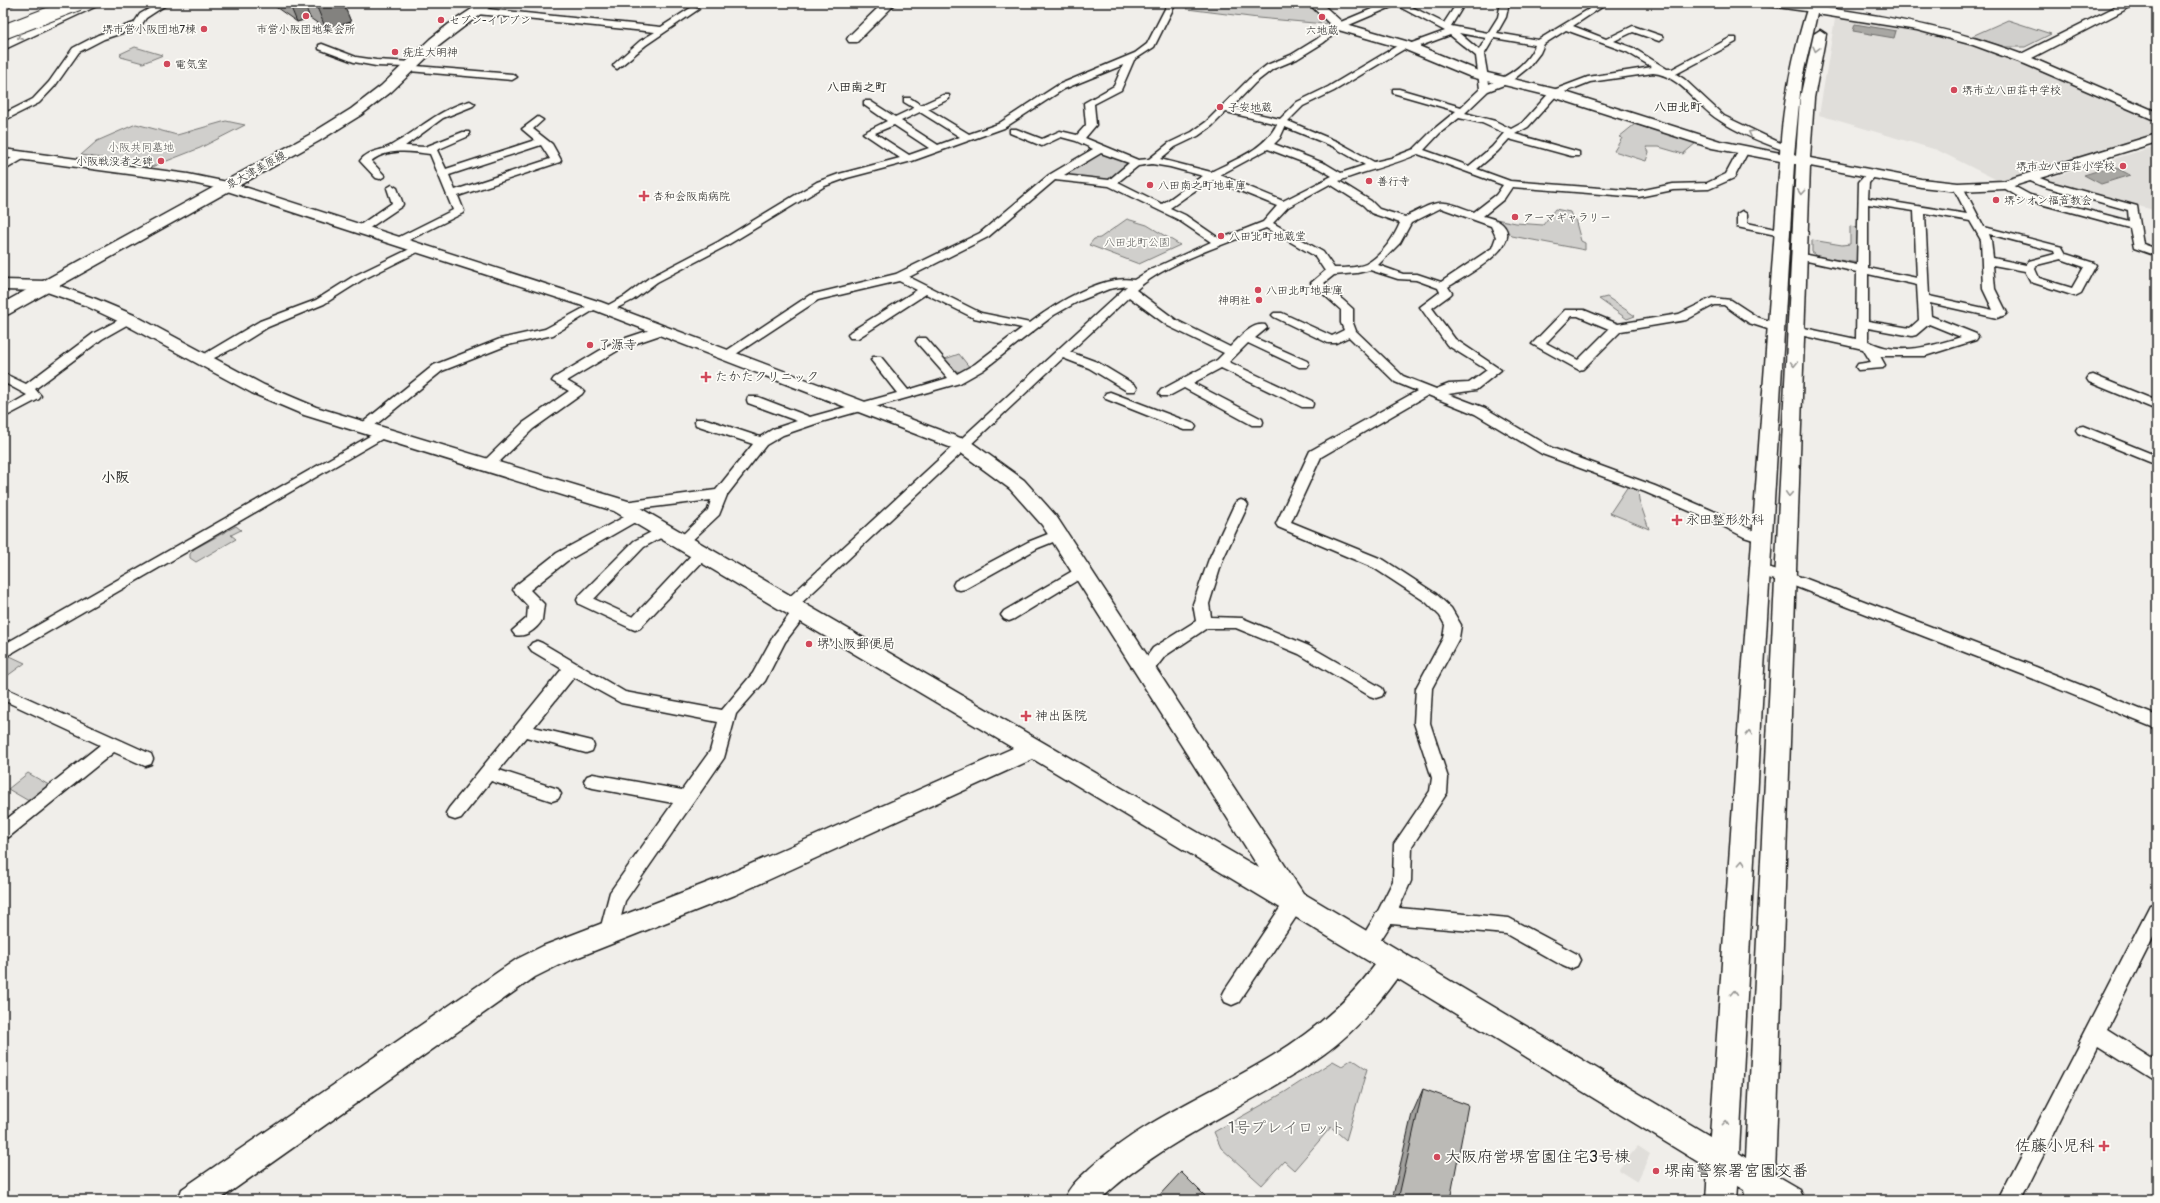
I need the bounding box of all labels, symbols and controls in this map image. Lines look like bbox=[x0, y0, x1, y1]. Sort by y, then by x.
marker: 市営小阪団地集会所 bbox=[301, 11, 311, 21]
marker: 六地蔵 bbox=[1317, 12, 1327, 22]
place label: セブン-イレブン bbox=[449, 14, 531, 27]
marker: セブン-イレブン bbox=[436, 15, 446, 25]
place label: 堺市営小阪団地7棟 bbox=[102, 23, 196, 36]
place label: 市営小阪団地集会所 bbox=[257, 23, 356, 36]
marker: 堺市営小阪団地7棟 bbox=[199, 24, 209, 34]
place label: 六地蔵 bbox=[1306, 24, 1339, 37]
one-way arrow bbox=[16, 32, 24, 40]
place label: 疣庄大明神 bbox=[403, 46, 458, 59]
one-way arrow bbox=[1812, 46, 1820, 53]
marker: 疣庄大明神 bbox=[390, 47, 400, 57]
place label: 電気室 bbox=[175, 58, 208, 71]
marker: 電気室 bbox=[162, 59, 172, 69]
district label: 八田南之町 bbox=[827, 80, 887, 95]
place label: 堺市立八田荘中学校 bbox=[1962, 84, 2061, 97]
marker: 堺市立八田荘中学校 bbox=[1949, 85, 1959, 95]
district label: 八田北町 bbox=[1654, 100, 1702, 115]
place label: 子安地蔵 bbox=[1228, 101, 1272, 114]
marker: 子安地蔵 bbox=[1215, 102, 1225, 112]
one-way arrow bbox=[1747, 130, 1755, 138]
park label: 小阪共同墓地 bbox=[108, 141, 174, 154]
street label: 泉大津美原線 bbox=[224, 148, 288, 192]
place label: 小阪戦没者之碑 bbox=[76, 155, 153, 168]
marker: 小阪戦没者之碑 bbox=[156, 156, 166, 166]
place label: 堺市立八田荘小学校 bbox=[2016, 160, 2115, 173]
marker: 堺市立八田荘小学校 bbox=[2118, 161, 2128, 171]
place label: 善行寺 bbox=[1377, 175, 1410, 188]
marker: 善行寺 bbox=[1364, 176, 1374, 186]
place label: 八田南之町地車庫 bbox=[1158, 179, 1246, 192]
marker: 八田南之町地車庫 bbox=[1145, 180, 1155, 190]
one-way arrow bbox=[1797, 189, 1806, 195]
marker: 杏和会阪南病院 bbox=[638, 190, 650, 202]
place label: 杏和会阪南病院 bbox=[653, 190, 730, 203]
place label: 堺シオン福音教会 bbox=[2004, 194, 2092, 207]
marker: 堺シオン福音教会 bbox=[1991, 195, 2001, 205]
place label: アーマギャラリー bbox=[1523, 211, 1611, 224]
marker: アーマギャラリー bbox=[1510, 212, 1520, 222]
place label: 八田北町地蔵堂 bbox=[1229, 230, 1306, 243]
marker: 八田北町地蔵堂 bbox=[1216, 231, 1226, 241]
park label: 八田北町公園 bbox=[1104, 236, 1170, 249]
place label: 八田北町地車庫 bbox=[1266, 284, 1343, 297]
marker: 八田北町地車庫 bbox=[1253, 285, 1263, 295]
place label: 神明社 bbox=[1218, 294, 1251, 307]
marker: 神明社 bbox=[1254, 295, 1264, 305]
place label: 了源寺 bbox=[598, 337, 637, 353]
marker: 了源寺 bbox=[585, 340, 595, 350]
one-way arrow bbox=[1790, 361, 1798, 367]
place label: たかたクリニック bbox=[715, 369, 819, 385]
marker: たかたクリニック bbox=[700, 371, 712, 383]
district label: 小阪 bbox=[101, 469, 129, 486]
one-way arrow bbox=[1785, 491, 1794, 497]
place label: 永田整形外科 bbox=[1686, 512, 1764, 528]
marker: 永田整形外科 bbox=[1671, 514, 1683, 526]
place label: 堺小阪郵便局 bbox=[817, 636, 895, 652]
marker: 堺小阪郵便局 bbox=[804, 639, 814, 649]
place label: 神出医院 bbox=[1035, 708, 1087, 724]
marker: 神出医院 bbox=[1020, 710, 1032, 722]
one-way arrow bbox=[1745, 730, 1754, 736]
one-way arrow bbox=[1737, 860, 1746, 866]
one-way arrow bbox=[1730, 990, 1738, 996]
park label: 1号プレイロット bbox=[1228, 1118, 1346, 1138]
one-way arrow bbox=[1722, 1120, 1730, 1126]
place label: 佐藤小児科 bbox=[2015, 1136, 2095, 1156]
marker: 佐藤小児科 bbox=[2098, 1140, 2110, 1152]
place label: 大阪府営堺宮園住宅3号棟 bbox=[1445, 1147, 1630, 1167]
marker: 大阪府営堺宮園住宅3号棟 bbox=[1432, 1152, 1442, 1162]
place label: 堺南警察署宮園交番 bbox=[1664, 1161, 1808, 1181]
marker: 堺南警察署宮園交番 bbox=[1651, 1166, 1661, 1176]

